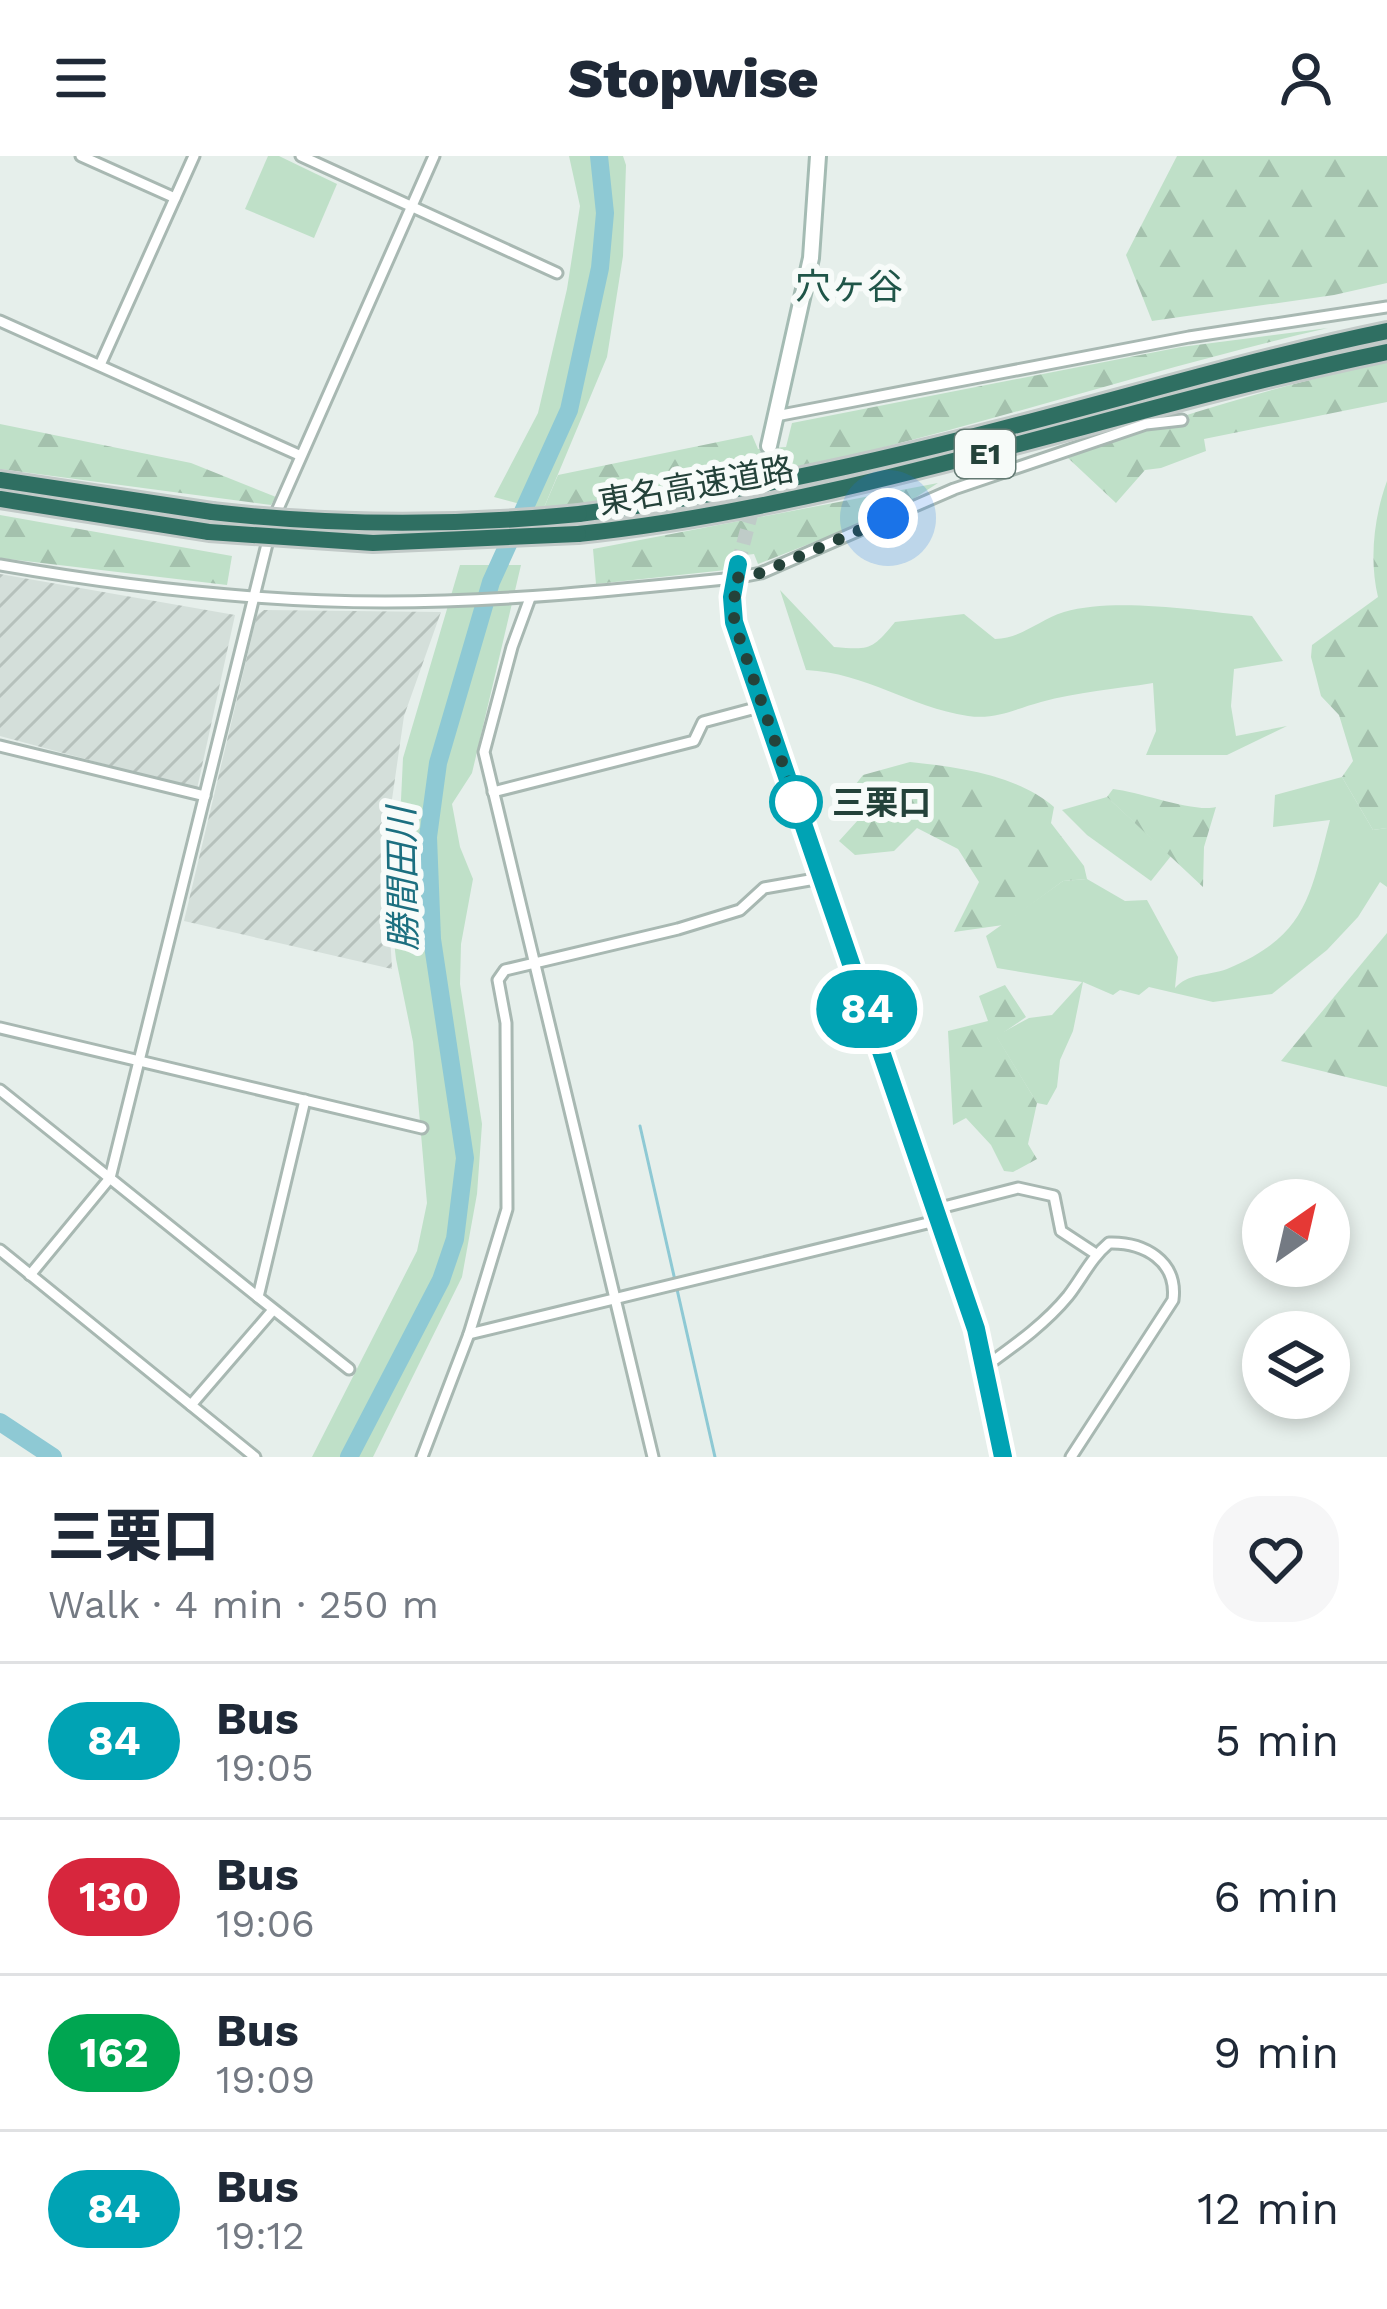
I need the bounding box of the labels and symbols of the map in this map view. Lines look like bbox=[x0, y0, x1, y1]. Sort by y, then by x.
district label: 穴ヶ谷 bbox=[795, 266, 903, 308]
road number: E1 bbox=[955, 430, 1015, 478]
street label: 東名高速道路 bbox=[595, 449, 797, 522]
your location bbox=[858, 488, 918, 548]
marker: 三栗口 bbox=[771, 777, 821, 827]
place label: 三栗口 bbox=[832, 783, 931, 822]
water label: 勝間田川 bbox=[381, 803, 425, 951]
line badge: 84 bbox=[813, 970, 921, 1048]
north arrow bbox=[1242, 1179, 1350, 1287]

